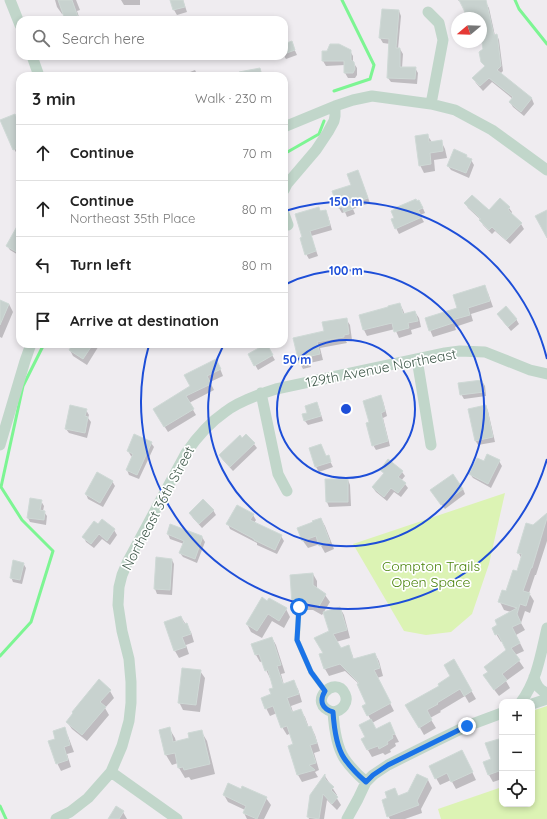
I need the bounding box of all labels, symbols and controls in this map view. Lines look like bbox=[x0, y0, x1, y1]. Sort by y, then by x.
north arrow bbox=[451, 12, 487, 48]
search box bbox=[16, 16, 288, 60]
icon: search bbox=[30, 27, 52, 49]
text: Search here bbox=[62, 29, 145, 48]
text: 3 min bbox=[32, 88, 76, 109]
text: Walk · 230 m bbox=[195, 90, 272, 106]
icon: ahead bbox=[32, 142, 54, 164]
text: Continue bbox=[70, 143, 134, 162]
text: 70 m bbox=[242, 145, 272, 161]
text: Continue bbox=[70, 191, 134, 210]
text: 150 m bbox=[329, 194, 363, 209]
icon: ahead bbox=[32, 198, 54, 220]
text: 80 m bbox=[242, 201, 272, 217]
text: Northeast 35th Place bbox=[70, 210, 195, 226]
icon: left bbox=[32, 254, 54, 276]
text: Turn left bbox=[70, 255, 132, 274]
text: 80 m bbox=[242, 257, 272, 273]
text: 100 m bbox=[329, 263, 363, 278]
icon: arrive bbox=[32, 310, 54, 332]
text: Arrive at destination bbox=[70, 311, 219, 330]
street label: 129th Avenue Northeast bbox=[304, 344, 458, 391]
text: 50 m bbox=[283, 352, 311, 367]
centre of rings bbox=[339, 402, 353, 416]
street label: Northeast 36th Street bbox=[118, 443, 198, 573]
park label: Compton Trails Open Space bbox=[382, 557, 480, 591]
route start bbox=[290, 598, 308, 616]
map controls bbox=[499, 699, 535, 807]
button: + bbox=[499, 699, 535, 735]
route end bbox=[458, 717, 476, 735]
button: − bbox=[499, 735, 535, 771]
button: locate bbox=[499, 771, 535, 807]

